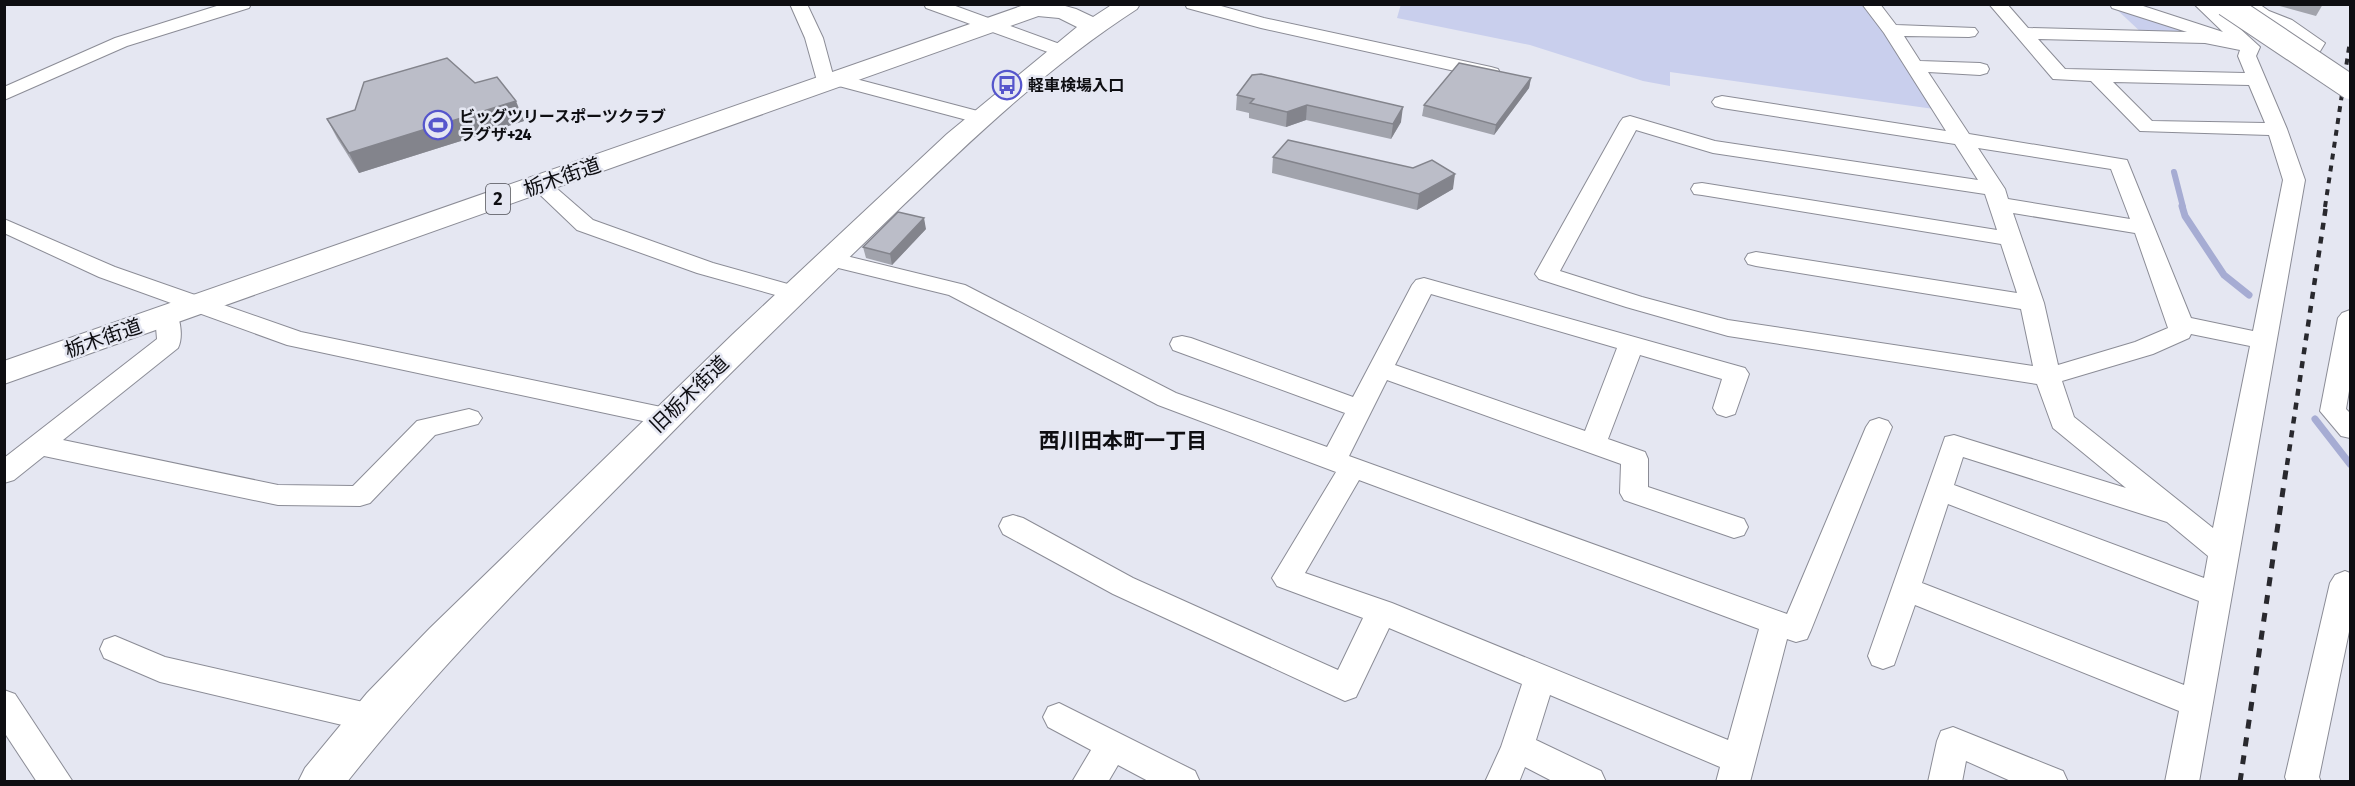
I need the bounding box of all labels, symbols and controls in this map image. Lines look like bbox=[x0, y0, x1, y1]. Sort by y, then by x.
bus stop icon: 軽車検場入口 bbox=[991, 69, 1023, 101]
place label: 軽車検場入口 bbox=[1028, 76, 1124, 95]
place label: ビッグツリースポーツクラブ ラグザ+24 bbox=[459, 107, 666, 144]
sports icon: ビッグツリースポーツクラブ ラグザ+24 bbox=[422, 109, 454, 141]
street label: 栃木街道 bbox=[520, 153, 604, 201]
road number: 2 bbox=[486, 184, 510, 214]
street label: 栃木街道 bbox=[61, 314, 145, 362]
street label: 旧栃木街道 bbox=[645, 351, 733, 437]
district label: 西川田本町一丁目 bbox=[1039, 428, 1207, 454]

